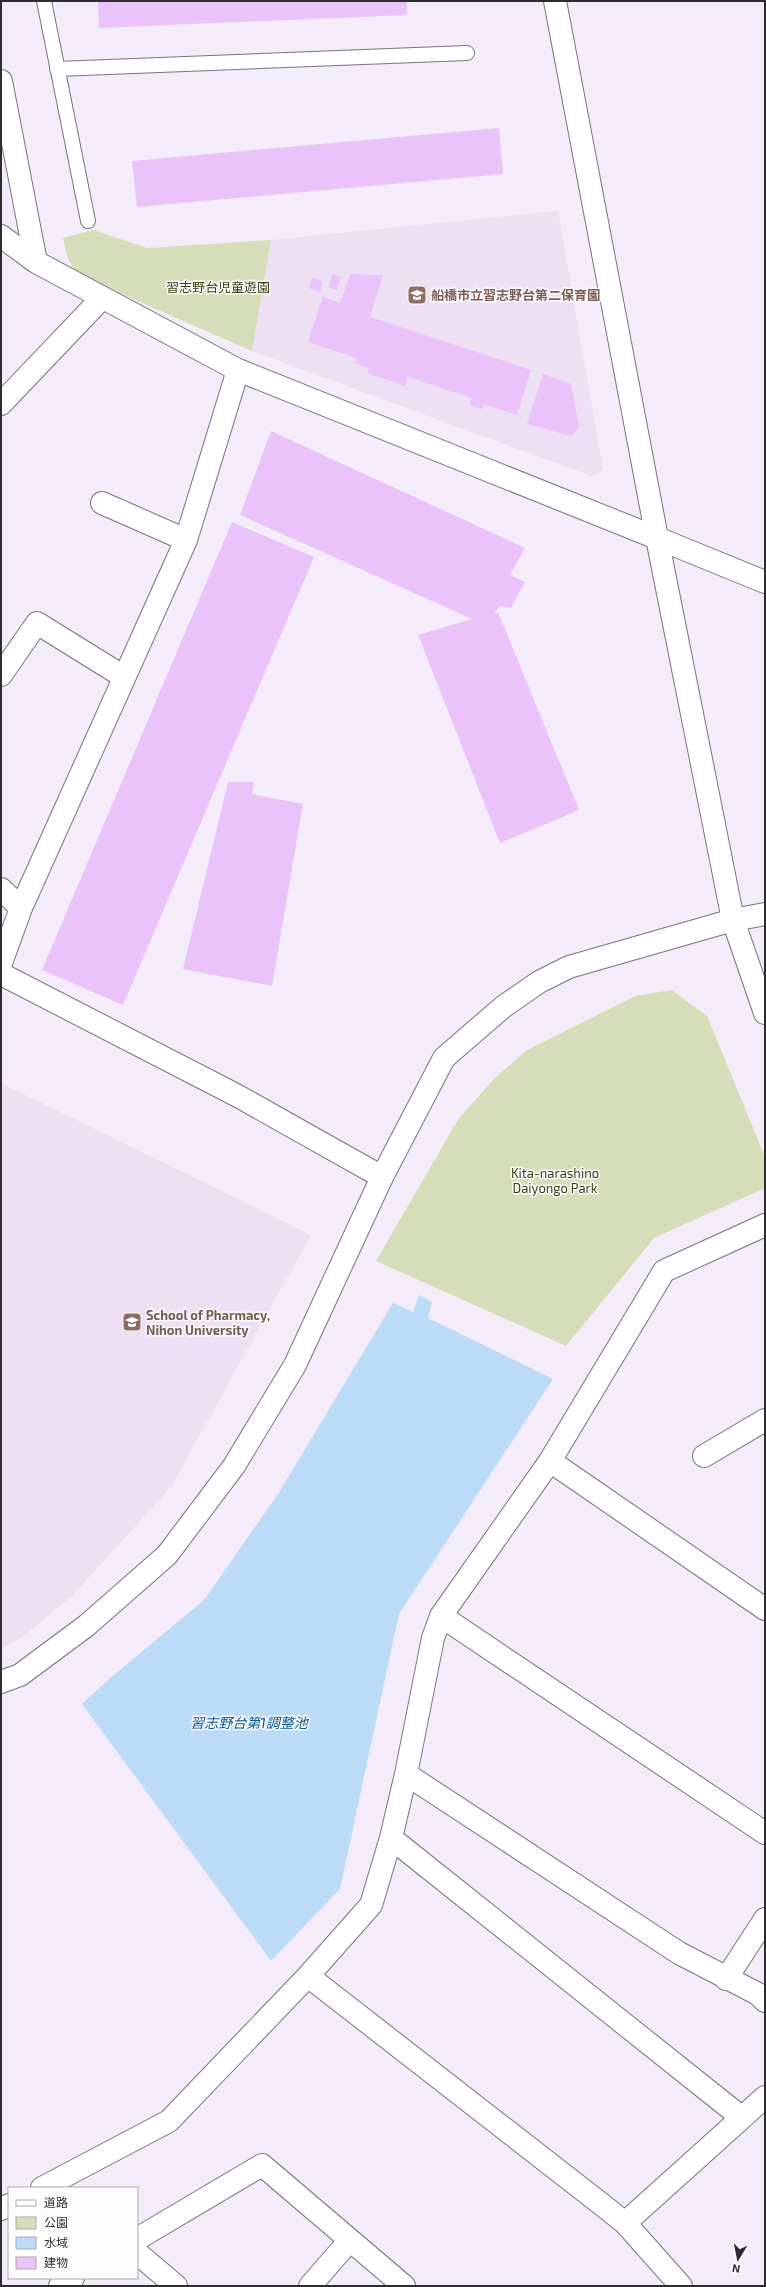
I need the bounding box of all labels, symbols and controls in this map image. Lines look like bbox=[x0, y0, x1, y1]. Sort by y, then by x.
park label: 習志野台児童遊園 bbox=[166, 279, 270, 295]
school or university icon: 船橋市立習志野台第二保育園 bbox=[406, 284, 428, 306]
place label: 船橋市立習志野台第二保育園 bbox=[431, 287, 600, 303]
park label: Kita-narashino Daiyongo Park bbox=[511, 1165, 599, 1196]
place label: School of Pharmacy, Nihon University bbox=[146, 1307, 270, 1338]
school or university icon: School of Pharmacy, Nihon University bbox=[121, 1311, 143, 1333]
water label: 習志野台第1調整池 bbox=[190, 1714, 310, 1731]
legend bbox=[8, 2187, 138, 2279]
text: 道路 bbox=[44, 2195, 68, 2209]
text: 公園 bbox=[44, 2215, 68, 2229]
text: 水域 bbox=[44, 2235, 68, 2249]
north arrow bbox=[718, 2239, 758, 2279]
text: 建物 bbox=[44, 2255, 68, 2269]
text: N bbox=[731, 2262, 741, 2276]

